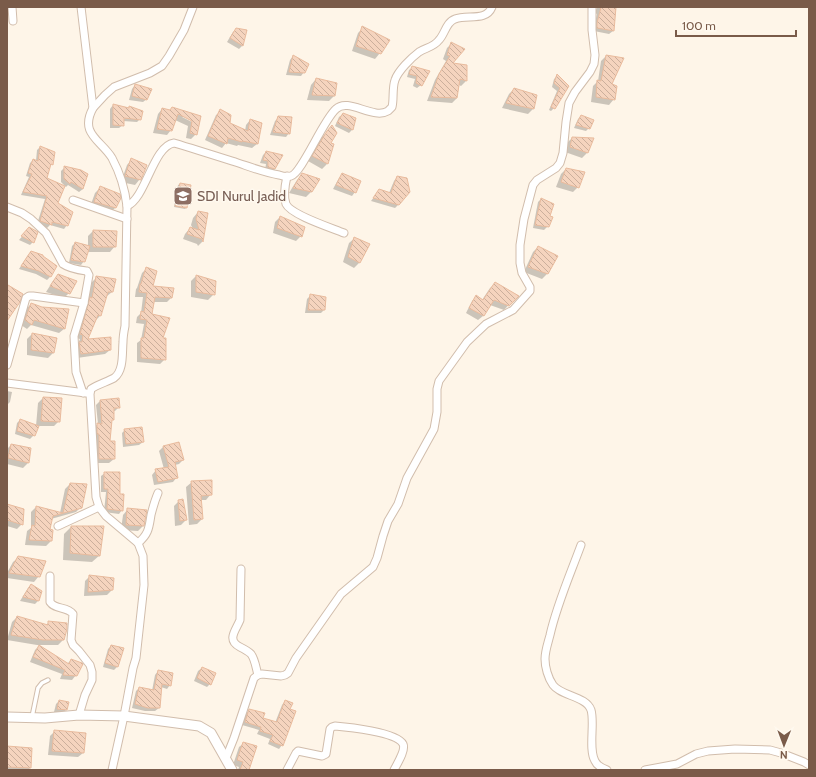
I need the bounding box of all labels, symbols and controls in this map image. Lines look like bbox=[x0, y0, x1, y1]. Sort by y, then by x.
scale bar bbox=[676, 12, 796, 38]
text: 100 m bbox=[682, 18, 716, 33]
school or university icon: SDI Nurul Jadid bbox=[172, 185, 194, 207]
place label: SDI Nurul Jadid bbox=[197, 187, 286, 205]
north arrow bbox=[764, 725, 804, 765]
text: N bbox=[780, 748, 788, 762]

